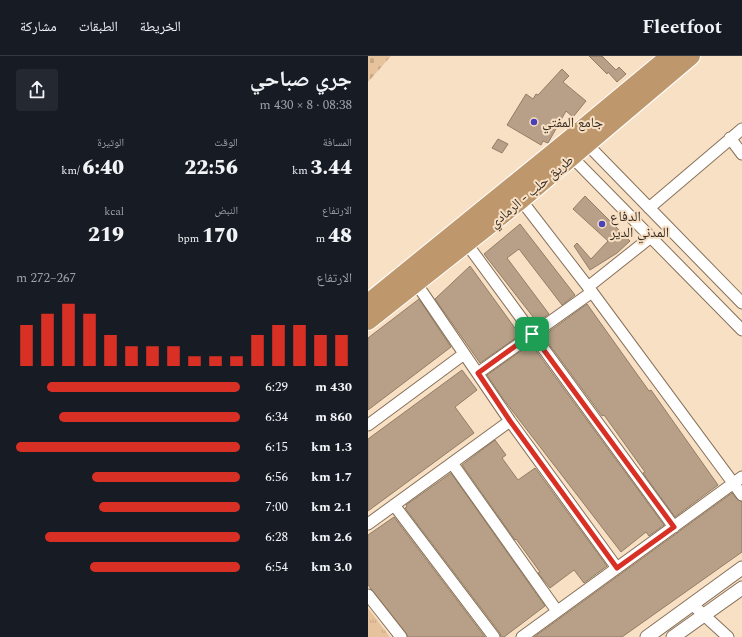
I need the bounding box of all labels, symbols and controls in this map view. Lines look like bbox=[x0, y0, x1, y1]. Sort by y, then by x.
text: Fleetfoot bbox=[642, 13, 722, 42]
text: مشاركة bbox=[20, 16, 57, 37]
text: الطبقات bbox=[79, 16, 118, 37]
text: الخريطة bbox=[140, 16, 181, 37]
text: جري صباحي bbox=[250, 63, 352, 96]
button: share bbox=[16, 69, 58, 111]
text: 08:38 · 8 × 430 m bbox=[260, 95, 352, 115]
place label: جامع المفتي bbox=[542, 112, 603, 134]
marker: جامع المفتي bbox=[529, 117, 539, 127]
text: الوتيرة bbox=[97, 134, 124, 151]
text: الوقت bbox=[214, 134, 238, 151]
text: المسافة bbox=[323, 134, 352, 151]
street label: طريق حلب - الرمادي bbox=[485, 150, 578, 233]
text: 6:40 bbox=[82, 153, 124, 183]
text: 22:56 bbox=[184, 153, 238, 183]
text: 3.44 bbox=[310, 153, 352, 183]
text: /km bbox=[61, 162, 82, 179]
text: km bbox=[292, 162, 310, 179]
text: النبض bbox=[215, 202, 238, 219]
text: الارتفاع bbox=[322, 202, 352, 219]
text: kcal bbox=[104, 203, 124, 220]
place label: الدفاع المدني الدير bbox=[609, 206, 669, 244]
marker: الدفاع المدني الدير bbox=[597, 219, 607, 229]
text: 219 bbox=[88, 220, 124, 250]
text: 170 bbox=[202, 221, 238, 251]
text: 48 bbox=[328, 221, 352, 251]
text: bpm bbox=[177, 230, 202, 247]
text: m bbox=[316, 230, 328, 247]
text: 267–272 m bbox=[16, 268, 76, 288]
text: الارتفاع bbox=[317, 268, 352, 288]
pin bbox=[515, 317, 549, 351]
icon: arrive bbox=[521, 323, 543, 345]
text: 6:29 bbox=[265, 377, 288, 397]
text: 430 m bbox=[315, 377, 352, 397]
text: 6:34 bbox=[265, 407, 288, 427]
text: 860 m bbox=[315, 407, 352, 427]
text: 6:15 bbox=[265, 437, 288, 457]
text: 1.3 km bbox=[311, 437, 352, 457]
text: 6:56 bbox=[265, 467, 288, 487]
text: 1.7 km bbox=[311, 467, 352, 487]
text: 7:00 bbox=[265, 497, 288, 517]
text: 2.1 km bbox=[311, 497, 352, 517]
text: 6:28 bbox=[265, 527, 288, 547]
text: 2.6 km bbox=[311, 527, 352, 547]
text: 6:54 bbox=[265, 557, 288, 577]
text: 3.0 km bbox=[311, 557, 352, 577]

